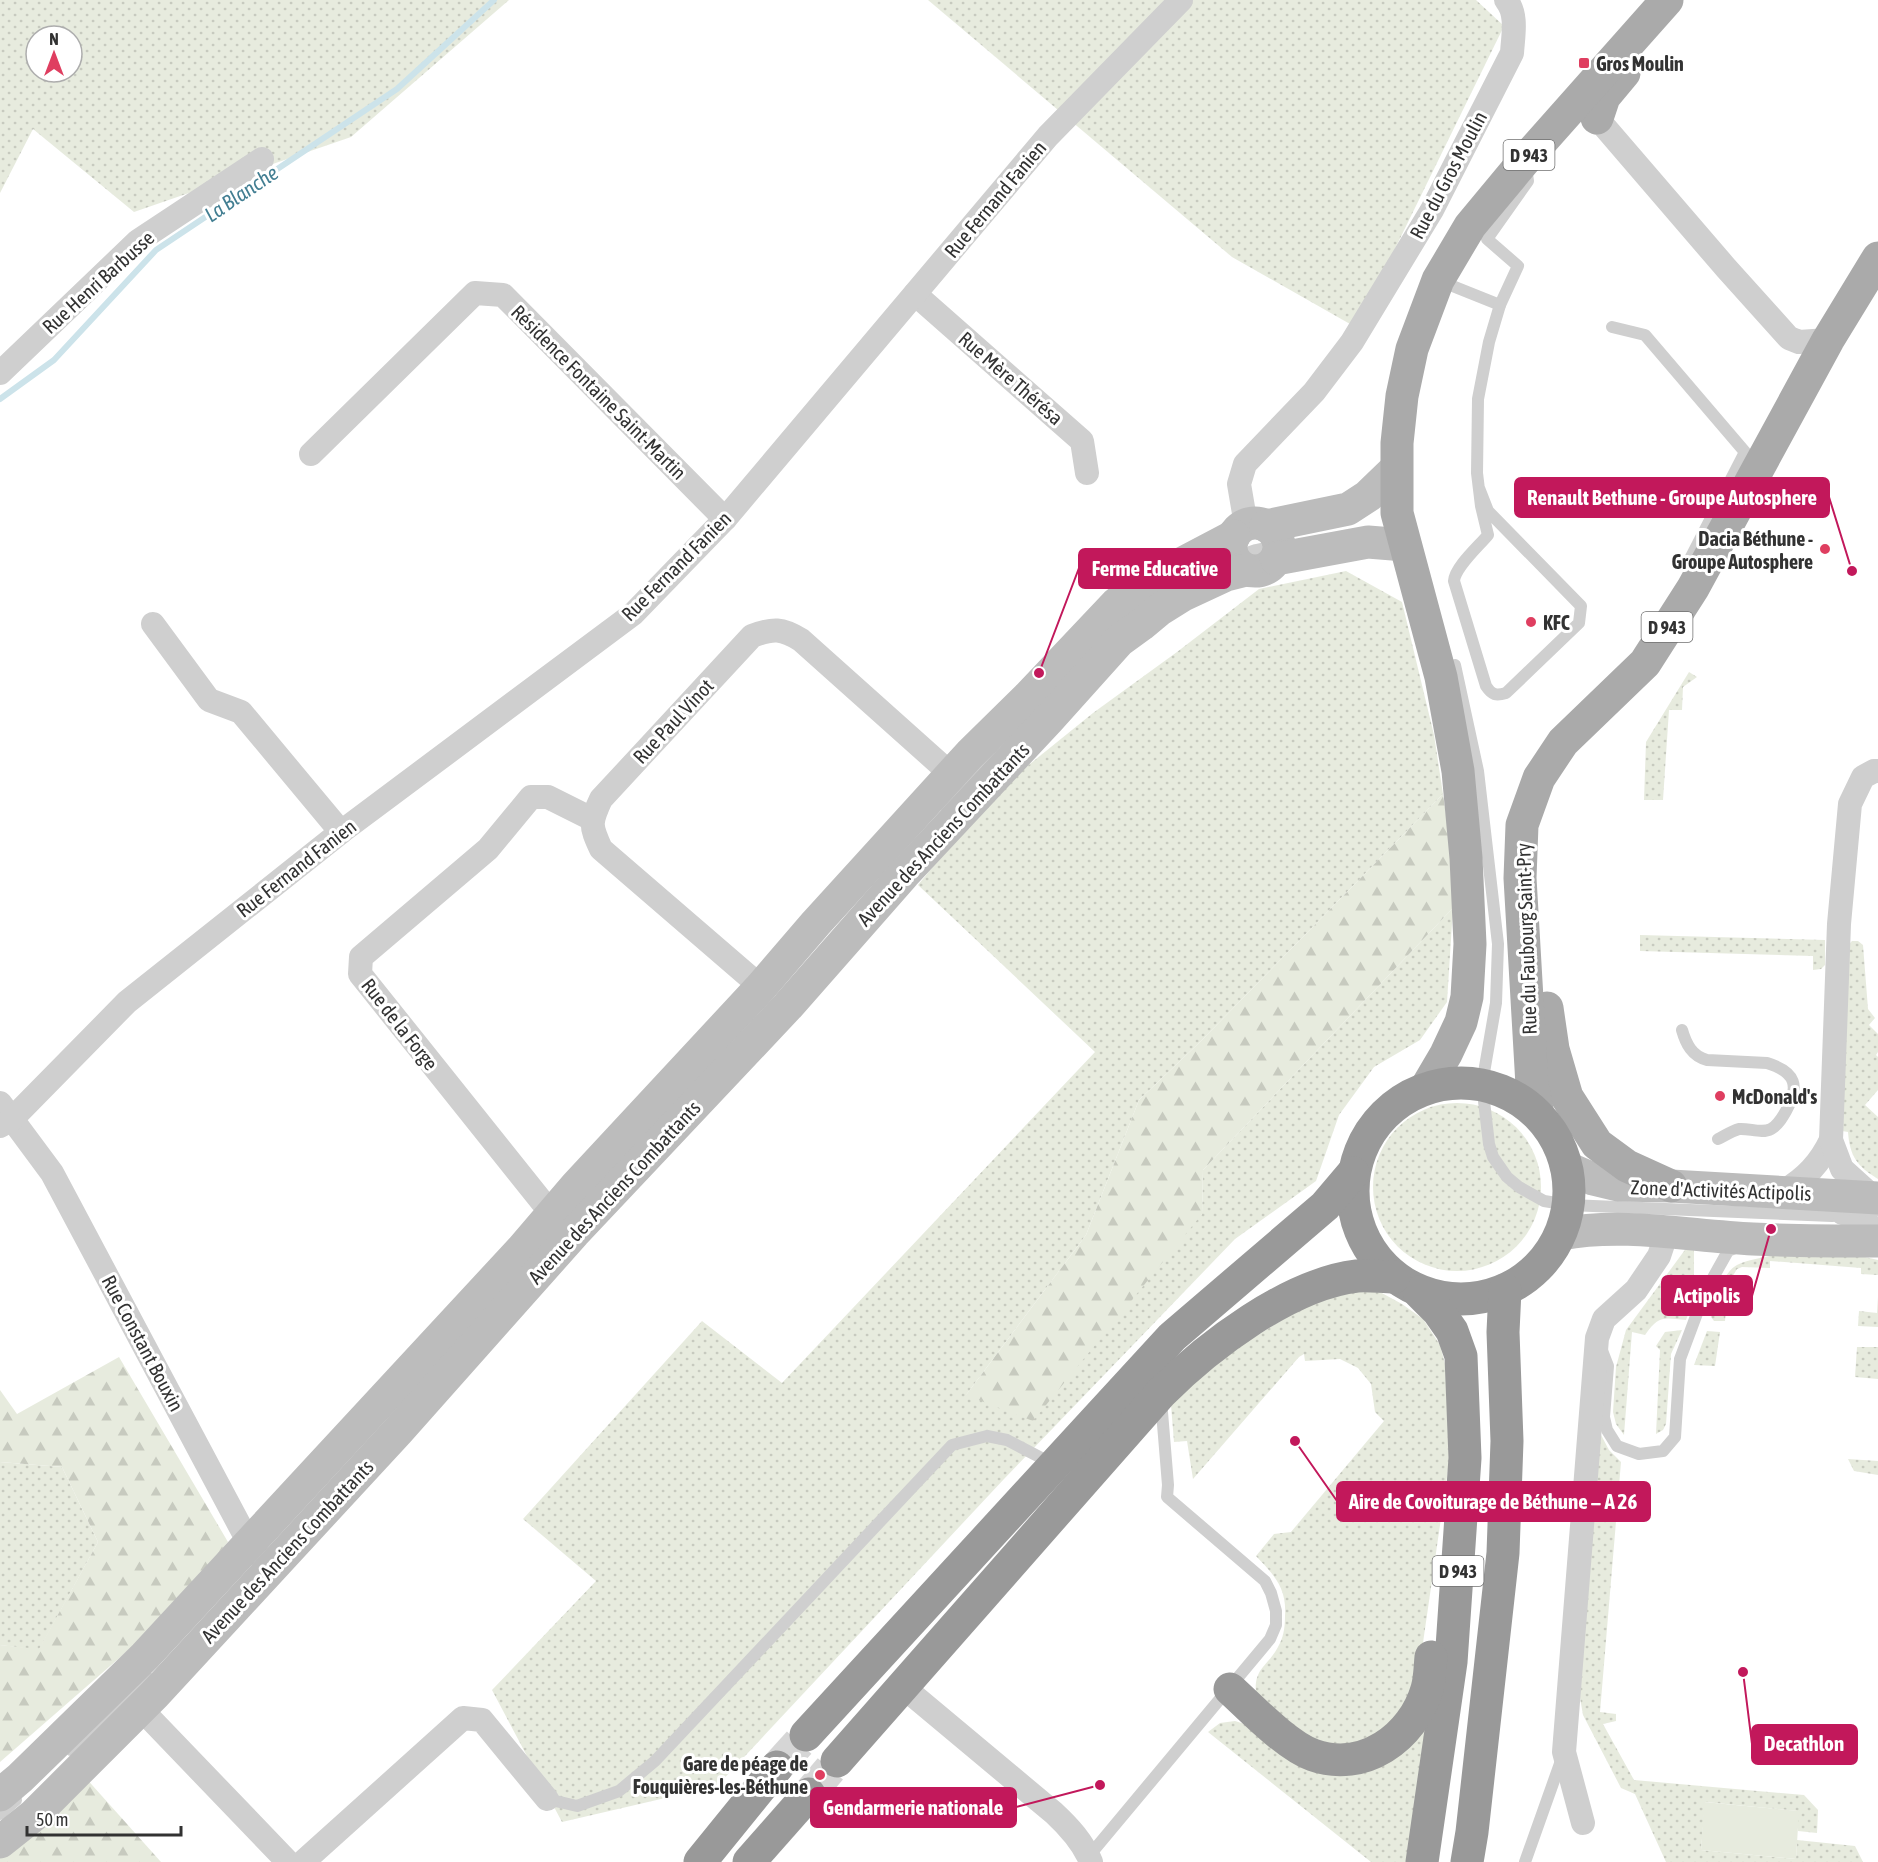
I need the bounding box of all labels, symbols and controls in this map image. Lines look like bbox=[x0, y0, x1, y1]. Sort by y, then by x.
north arrow bbox=[24, 24, 84, 84]
text: N bbox=[49, 30, 59, 48]
place label: Gros Moulin bbox=[1596, 52, 1684, 75]
marker: Gros Moulin bbox=[1577, 56, 1591, 70]
street label: Rue du Gros Moulin bbox=[1405, 107, 1491, 243]
street label: Rue Fernand Fanien bbox=[940, 136, 1050, 262]
road number: D 943 bbox=[1504, 140, 1555, 170]
water label: La Blanche bbox=[200, 160, 282, 226]
street label: Rue Henri Barbusse bbox=[37, 226, 159, 338]
street label: Résidence Fontaine Saint-Martin bbox=[507, 300, 691, 484]
street label: Rue Mère Thérésa bbox=[954, 327, 1068, 429]
callout: Renault Bethune - Groupe Autosphere bbox=[1515, 478, 1829, 517]
text: Renault Bethune - Groupe Autosphere bbox=[1527, 485, 1817, 509]
street label: Rue Fernand Fanien bbox=[617, 507, 735, 625]
place label: Dacia Béthune - Groupe Autosphere bbox=[1671, 527, 1813, 573]
marker: Dacia Béthune - Groupe Autosphere bbox=[1818, 542, 1832, 556]
callout: Ferme Educative bbox=[1079, 549, 1230, 588]
text: Ferme Educative bbox=[1092, 556, 1218, 580]
place label: KFC bbox=[1543, 611, 1570, 634]
road number: D 943 bbox=[1642, 612, 1692, 642]
marker: KFC bbox=[1524, 615, 1538, 629]
street label: Rue Paul Vinot bbox=[628, 674, 718, 768]
street label: Avenue des Anciens Combattants bbox=[852, 738, 1034, 930]
street label: Rue Fernand Fanien bbox=[232, 814, 360, 922]
street label: Rue du Faubourg Saint-Pry bbox=[1511, 843, 1541, 1035]
street label: Rue de la Forge bbox=[357, 974, 443, 1074]
place label: McDonald's bbox=[1732, 1085, 1817, 1108]
marker: McDonald's bbox=[1713, 1089, 1727, 1103]
street label: Avenue des Anciens Combattants bbox=[523, 1096, 705, 1288]
street label: Zone d'Activités Actipolis bbox=[1630, 1175, 1812, 1205]
street label: Rue Constant Bouxin bbox=[97, 1271, 189, 1415]
callout: Actipolis bbox=[1662, 1276, 1752, 1315]
text: Actipolis bbox=[1673, 1283, 1741, 1307]
street label: Avenue des Anciens Combattants bbox=[196, 1455, 378, 1647]
callout: Aire de Covoiturage de Béthune − A 26 bbox=[1337, 1482, 1650, 1521]
text: Aire de Covoiturage de Béthune − A 26 bbox=[1348, 1489, 1637, 1513]
road number: D 943 bbox=[1432, 1556, 1484, 1586]
callout: Decathlon bbox=[1752, 1725, 1857, 1764]
text: Decathlon bbox=[1764, 1731, 1844, 1755]
place label: Gare de péage de Fouquières-les-Béthune bbox=[633, 1752, 808, 1798]
marker: Gare de péage de Fouquières-les-Béthune bbox=[813, 1768, 827, 1782]
callout: Gendarmerie nationale bbox=[811, 1788, 1016, 1827]
text: Gendarmerie nationale bbox=[823, 1795, 1003, 1819]
scale bar bbox=[27, 1799, 182, 1837]
text: 50 m bbox=[36, 1809, 68, 1830]

